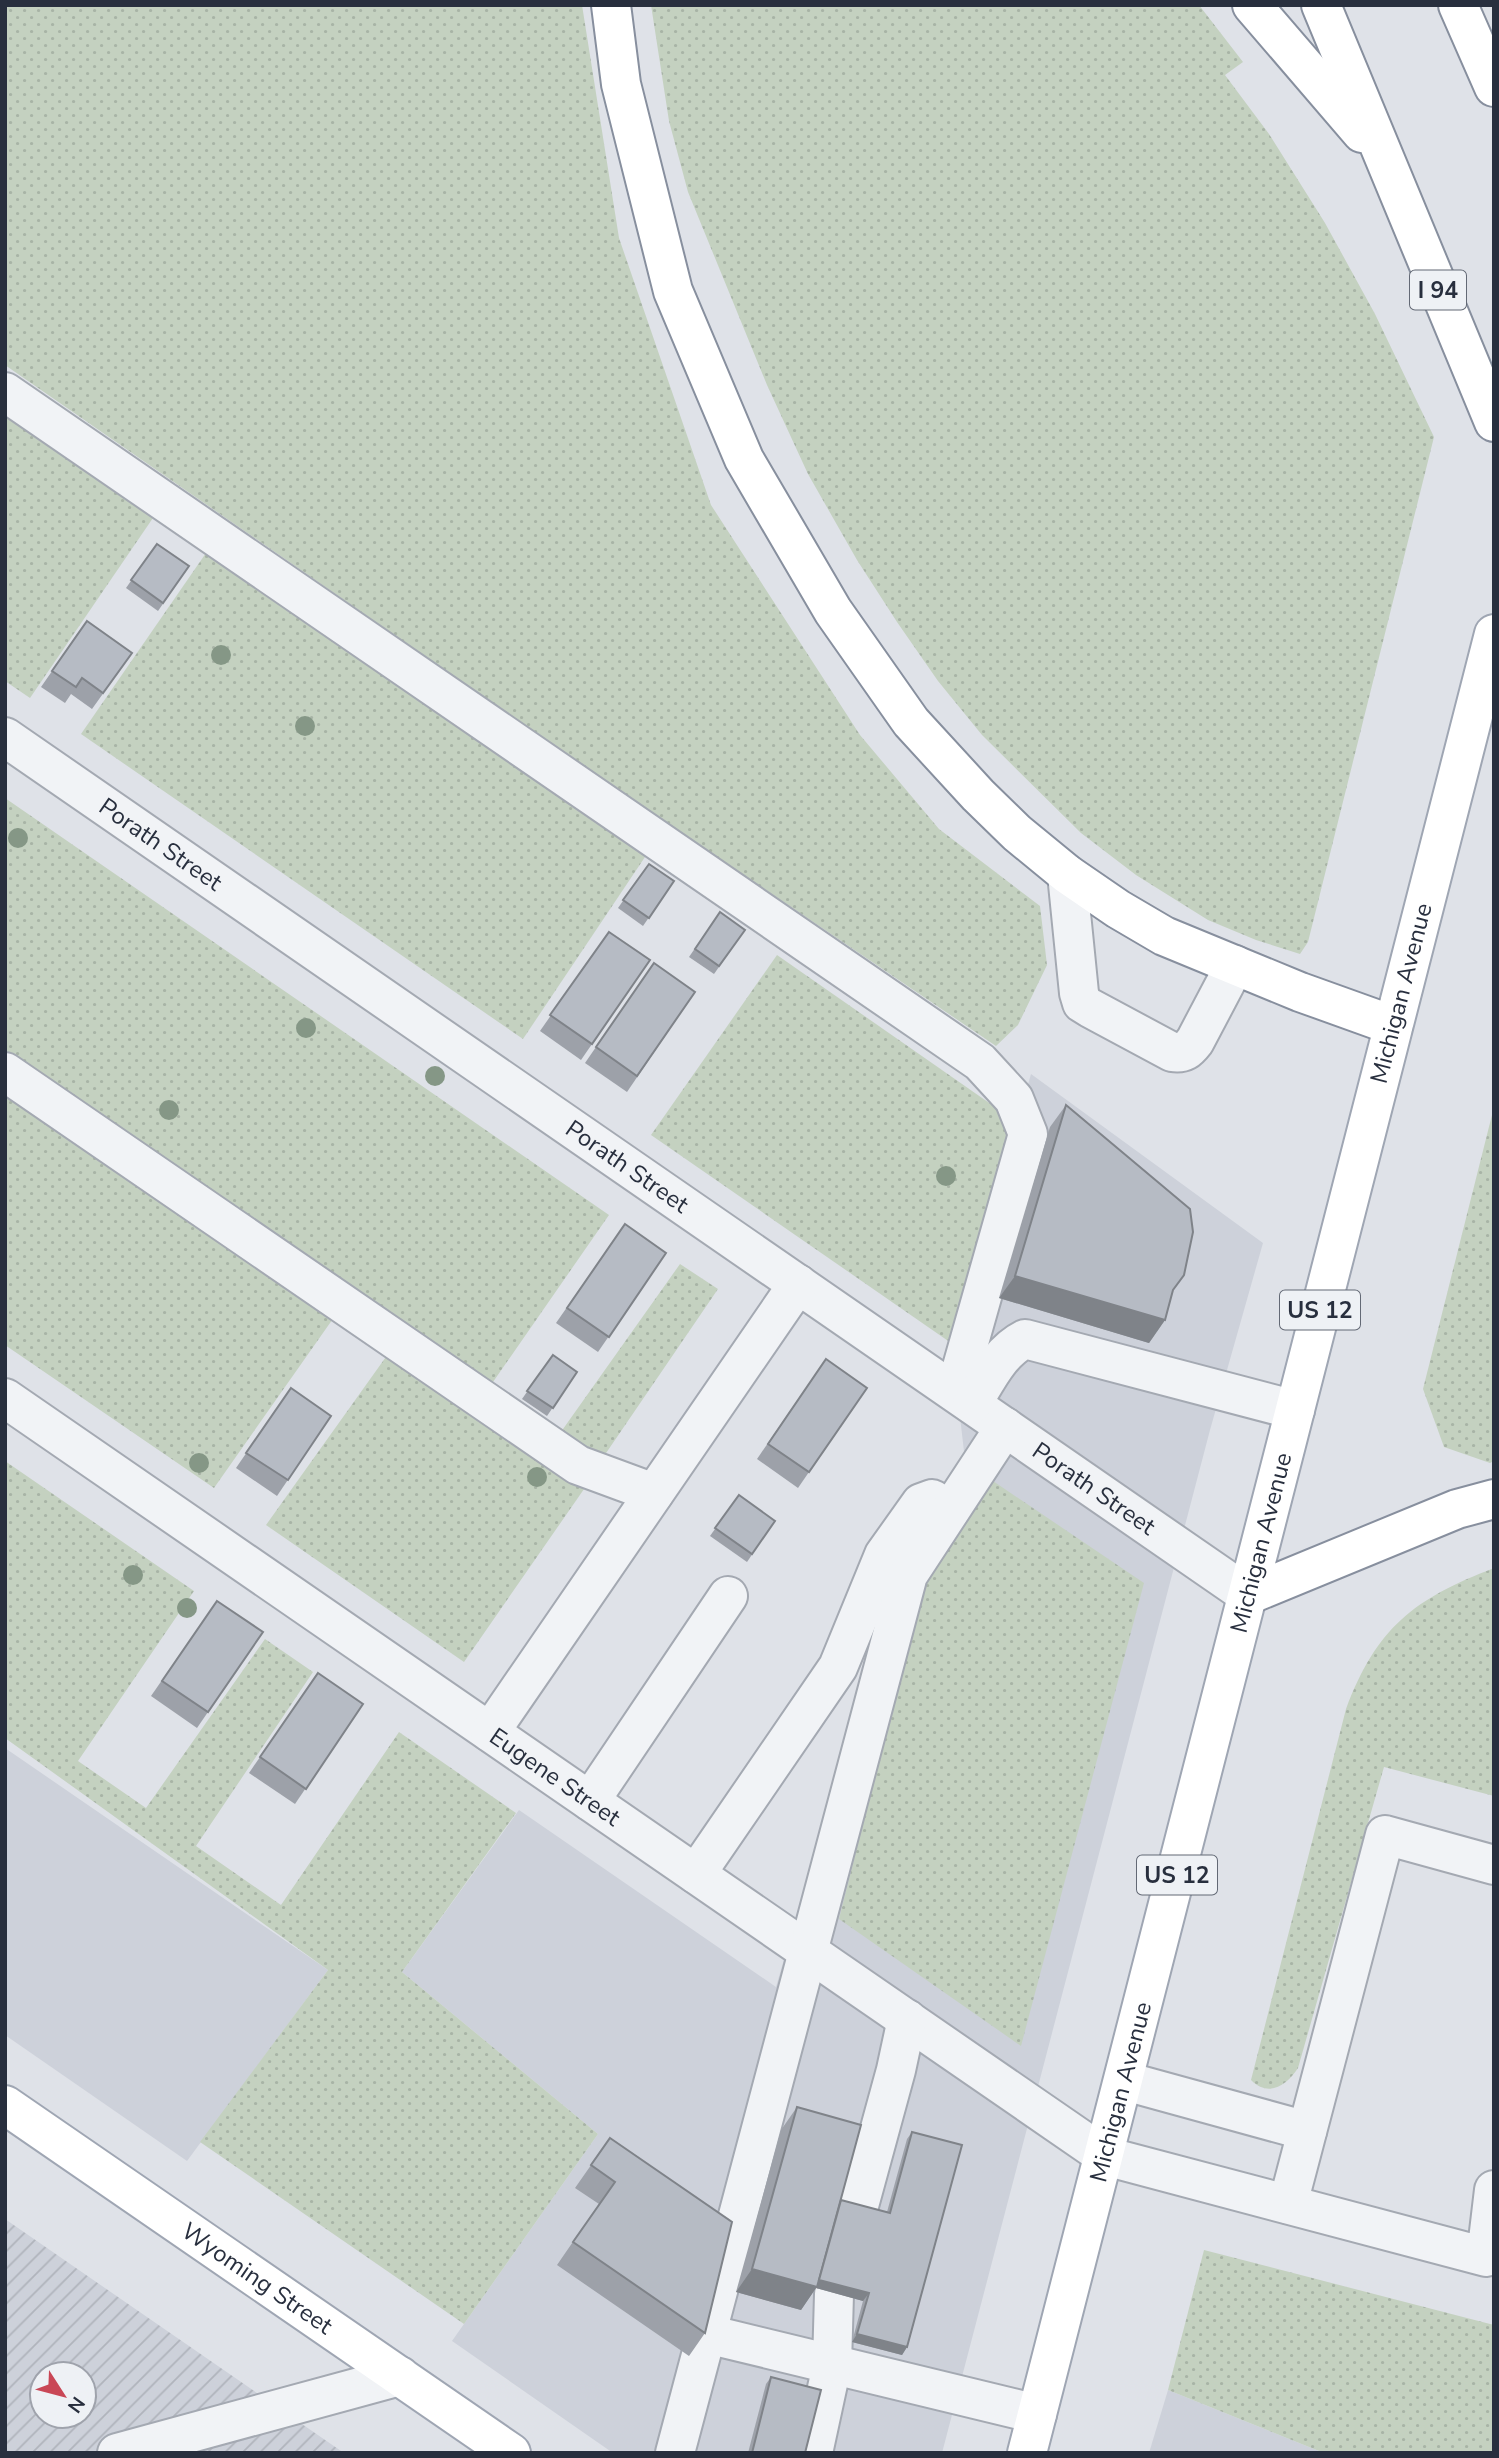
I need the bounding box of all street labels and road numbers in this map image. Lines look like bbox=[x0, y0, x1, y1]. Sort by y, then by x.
road number: I 94 bbox=[1410, 270, 1466, 310]
street label: Porath Street bbox=[93, 791, 229, 898]
street label: Michigan Avenue bbox=[1363, 900, 1440, 1087]
street label: Porath Street bbox=[559, 1113, 696, 1221]
road number: US 12 bbox=[1280, 1290, 1360, 1330]
street label: Porath Street bbox=[1026, 1435, 1162, 1543]
street label: Michigan Avenue bbox=[1223, 1449, 1299, 1636]
street label: Eugene Street bbox=[483, 1721, 627, 1834]
road number: US 12 bbox=[1137, 1856, 1217, 1894]
street label: Michigan Avenue bbox=[1082, 1998, 1159, 2185]
street label: Wyoming Street bbox=[175, 2215, 340, 2342]

